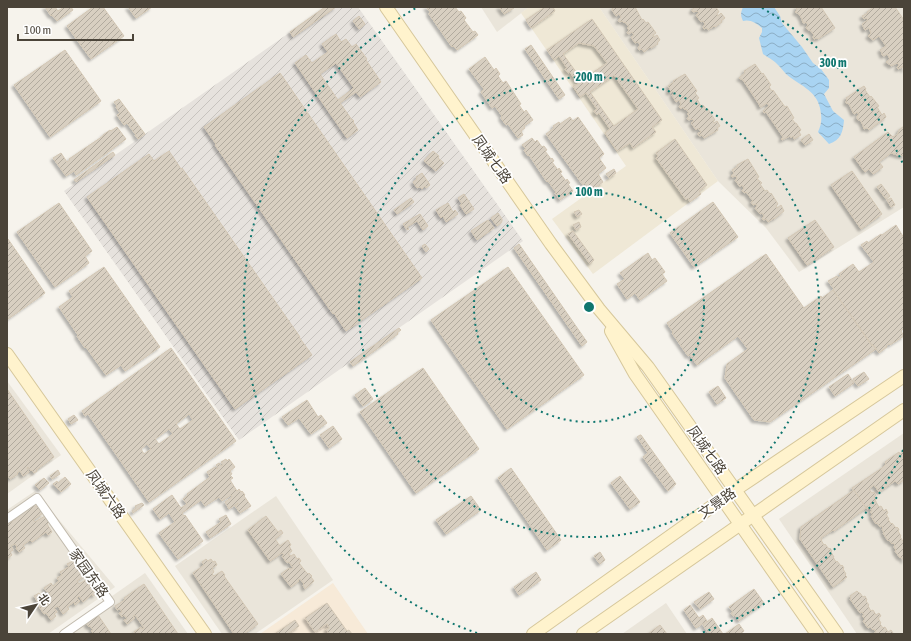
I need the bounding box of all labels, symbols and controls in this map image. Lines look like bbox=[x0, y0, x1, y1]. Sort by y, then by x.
scale bar bbox=[18, 16, 133, 42]
text: 100 m bbox=[24, 23, 51, 37]
text: 300 m bbox=[819, 56, 847, 70]
text: 200 m bbox=[575, 70, 603, 84]
street label: 凤城七路 bbox=[469, 131, 515, 187]
text: 100 m bbox=[575, 185, 603, 199]
centre of rings bbox=[582, 300, 596, 314]
street label: 凤城七路 bbox=[684, 422, 730, 478]
street label: 凤城六路 bbox=[83, 466, 129, 522]
street label: 文景路 bbox=[695, 484, 739, 522]
street label: 家园东路 bbox=[66, 545, 112, 601]
north arrow bbox=[16, 585, 56, 625]
text: 北 bbox=[36, 591, 52, 607]

